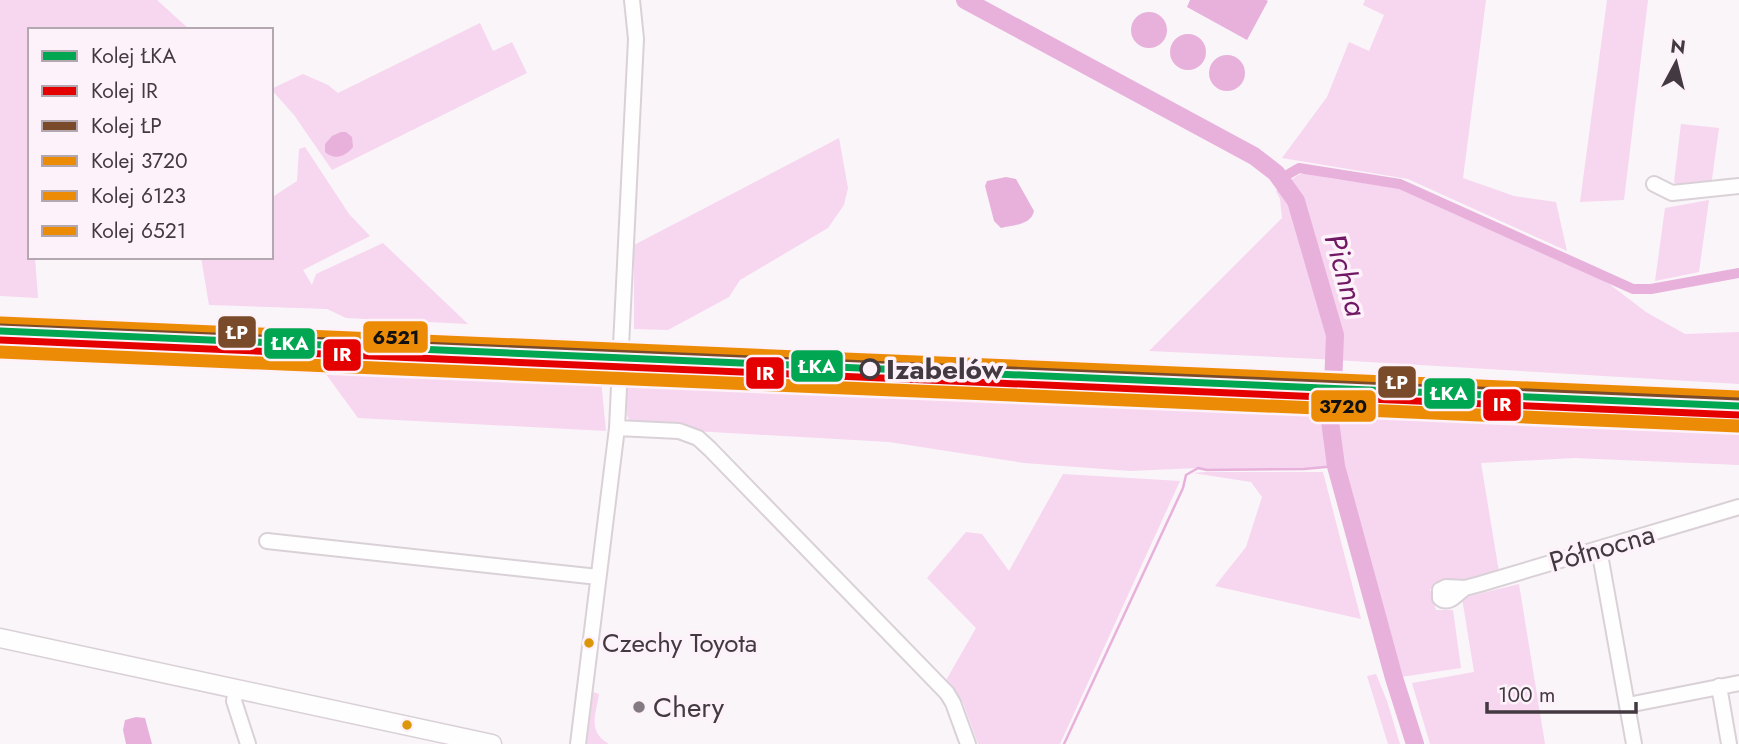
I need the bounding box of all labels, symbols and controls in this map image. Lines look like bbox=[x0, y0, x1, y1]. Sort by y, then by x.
legend bbox=[28, 28, 273, 259]
north arrow bbox=[1641, 28, 1711, 98]
text: N bbox=[1669, 32, 1687, 61]
text: Kolej ŁKA bbox=[91, 41, 176, 71]
text: Kolej IR bbox=[91, 76, 158, 106]
text: Kolej ŁP bbox=[91, 111, 162, 141]
text: Kolej 3720 bbox=[91, 146, 188, 176]
text: Kolej 6123 bbox=[91, 181, 186, 211]
text: Kolej 6521 bbox=[91, 216, 186, 246]
water label: Pichna bbox=[1314, 228, 1378, 322]
line badge: ŁP bbox=[217, 315, 257, 349]
text: ŁP bbox=[225, 319, 248, 346]
line badge: 6521 bbox=[362, 320, 429, 354]
text: 6521 bbox=[372, 324, 420, 351]
line badge: ŁKA bbox=[263, 327, 316, 360]
text: ŁKA bbox=[270, 330, 309, 357]
line badge: IR bbox=[322, 338, 362, 372]
text: IR bbox=[333, 341, 352, 368]
line badge: ŁKA bbox=[790, 349, 844, 383]
place label: Izabelów bbox=[886, 349, 1004, 390]
text: ŁKA bbox=[797, 353, 836, 380]
line badge: IR bbox=[745, 356, 785, 390]
marker: Izabelów bbox=[860, 359, 880, 379]
text: IR bbox=[756, 360, 775, 387]
line badge: ŁP bbox=[1377, 365, 1417, 399]
text: ŁP bbox=[1385, 369, 1408, 396]
line badge: ŁKA bbox=[1423, 377, 1476, 410]
text: ŁKA bbox=[1429, 380, 1468, 407]
line badge: IR bbox=[1482, 388, 1522, 422]
line badge: 3720 bbox=[1310, 389, 1377, 423]
text: IR bbox=[1493, 391, 1512, 418]
text: 3720 bbox=[1319, 393, 1367, 420]
street label: Północna bbox=[1545, 513, 1659, 583]
place label: Czechy Toyota bbox=[602, 624, 757, 662]
marker: Czechy Toyota bbox=[582, 636, 596, 650]
scale bar bbox=[1487, 670, 1636, 714]
text: 100 m bbox=[1498, 680, 1555, 710]
place label: Chery bbox=[653, 687, 725, 728]
marker: Chery bbox=[631, 699, 647, 715]
unlabelled marker bbox=[400, 718, 414, 732]

